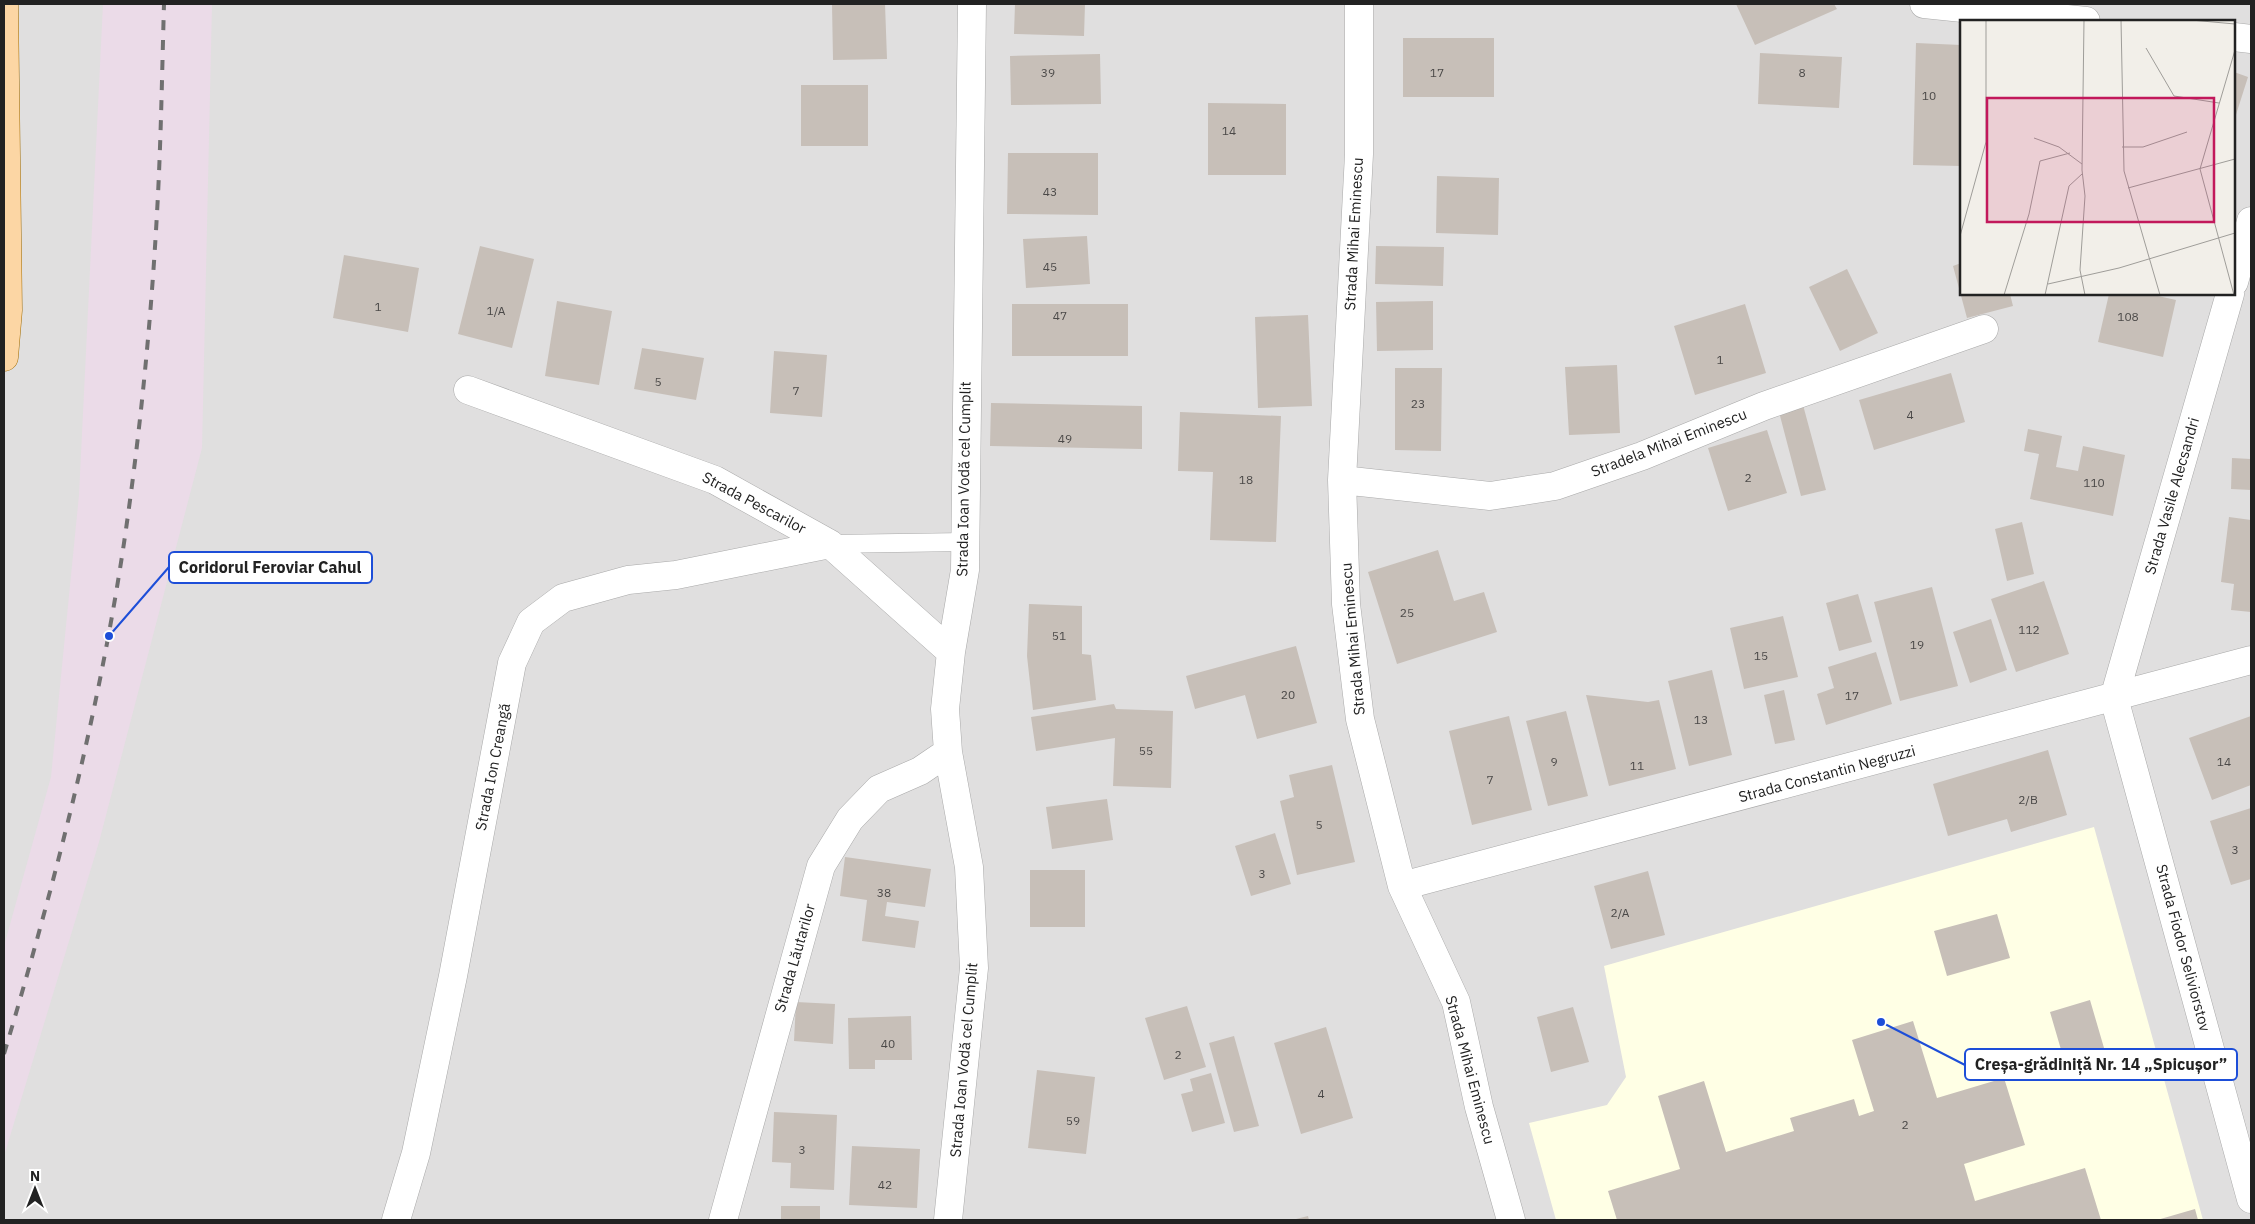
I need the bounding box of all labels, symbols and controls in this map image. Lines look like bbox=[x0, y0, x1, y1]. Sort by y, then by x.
inset map bbox=[1960, 20, 2235, 295]
house number: 39 bbox=[1041, 65, 1055, 80]
house number: 17 bbox=[1430, 65, 1444, 80]
house number: 8 bbox=[1798, 65, 1806, 80]
house number: 10 bbox=[1922, 88, 1936, 103]
house number: 14 bbox=[1222, 123, 1236, 138]
street label: Strada Mihai Eminescu bbox=[1340, 157, 1367, 311]
house number: 43 bbox=[1043, 184, 1057, 199]
house number: 45 bbox=[1043, 259, 1057, 274]
house number: 1 bbox=[374, 299, 382, 314]
house number: 1/A bbox=[487, 303, 506, 318]
house number: 47 bbox=[1053, 308, 1067, 323]
house number: 108 bbox=[2117, 309, 2139, 324]
house number: 1 bbox=[1716, 352, 1724, 367]
house number: 5 bbox=[654, 374, 662, 389]
street label: Strada Ioan Vodă cel Cumplit bbox=[952, 381, 975, 577]
house number: 7 bbox=[792, 383, 800, 398]
house number: 23 bbox=[1411, 396, 1425, 411]
street label: Stradela Mihai Eminescu bbox=[1588, 404, 1749, 481]
house number: 4 bbox=[1906, 407, 1914, 422]
street label: Strada Vasile Alecsandri bbox=[2140, 415, 2203, 577]
house number: 49 bbox=[1058, 431, 1072, 446]
street label: Strada Pescarilor bbox=[699, 467, 810, 538]
house number: 2 bbox=[1744, 470, 1752, 485]
house number: 18 bbox=[1239, 472, 1253, 487]
house number: 110 bbox=[2083, 475, 2105, 490]
callout: Coridorul Feroviar Cahul bbox=[169, 552, 372, 583]
text: Coridorul Feroviar Cahul bbox=[179, 557, 362, 577]
street label: Strada Mihai Eminescu bbox=[1336, 562, 1369, 716]
house number: 25 bbox=[1400, 605, 1414, 620]
house number: 112 bbox=[2018, 622, 2040, 637]
house number: 51 bbox=[1052, 628, 1066, 643]
house number: 19 bbox=[1910, 637, 1924, 652]
house number: 15 bbox=[1754, 648, 1768, 663]
house number: 20 bbox=[1281, 687, 1295, 702]
house number: 17 bbox=[1845, 688, 1859, 703]
street label: Strada Ion Creangă bbox=[471, 702, 514, 832]
house number: 13 bbox=[1694, 712, 1708, 727]
street label: Strada Constantin Negruzzi bbox=[1736, 741, 1917, 806]
house number: 55 bbox=[1139, 743, 1153, 758]
house number: 9 bbox=[1550, 754, 1558, 769]
house number: 14 bbox=[2217, 754, 2231, 769]
house number: 11 bbox=[1630, 758, 1644, 773]
house number: 7 bbox=[1486, 772, 1494, 787]
house number: 2/B bbox=[2018, 792, 2038, 807]
house number: 5 bbox=[1315, 817, 1323, 832]
house number: 3 bbox=[2231, 842, 2239, 857]
street label: Strada Fiodor Seliviorstov bbox=[2152, 862, 2215, 1034]
house number: 3 bbox=[1258, 866, 1266, 881]
house number: 38 bbox=[877, 885, 891, 900]
street label: Strada Lăutarilor bbox=[770, 901, 819, 1014]
house number: 2/A bbox=[1611, 905, 1630, 920]
street label: Strada Ioan Vodă cel Cumplit bbox=[946, 962, 981, 1158]
street label: Strada Mihai Eminescu bbox=[1441, 993, 1499, 1146]
house number: 40 bbox=[881, 1036, 895, 1051]
house number: 2 bbox=[1174, 1047, 1182, 1062]
callout: Creșa-grădiniță Nr. 14 „Spicușor” bbox=[1965, 1049, 2237, 1080]
text: Creșa-grădiniță Nr. 14 „Spicușor” bbox=[1975, 1054, 2227, 1075]
house number: 4 bbox=[1317, 1086, 1325, 1101]
house number: 59 bbox=[1066, 1113, 1080, 1128]
house number: 2 bbox=[1901, 1117, 1909, 1132]
house number: 3 bbox=[798, 1142, 806, 1157]
north arrow bbox=[10, 1164, 60, 1214]
text: N bbox=[30, 1167, 40, 1185]
house number: 42 bbox=[878, 1177, 892, 1192]

